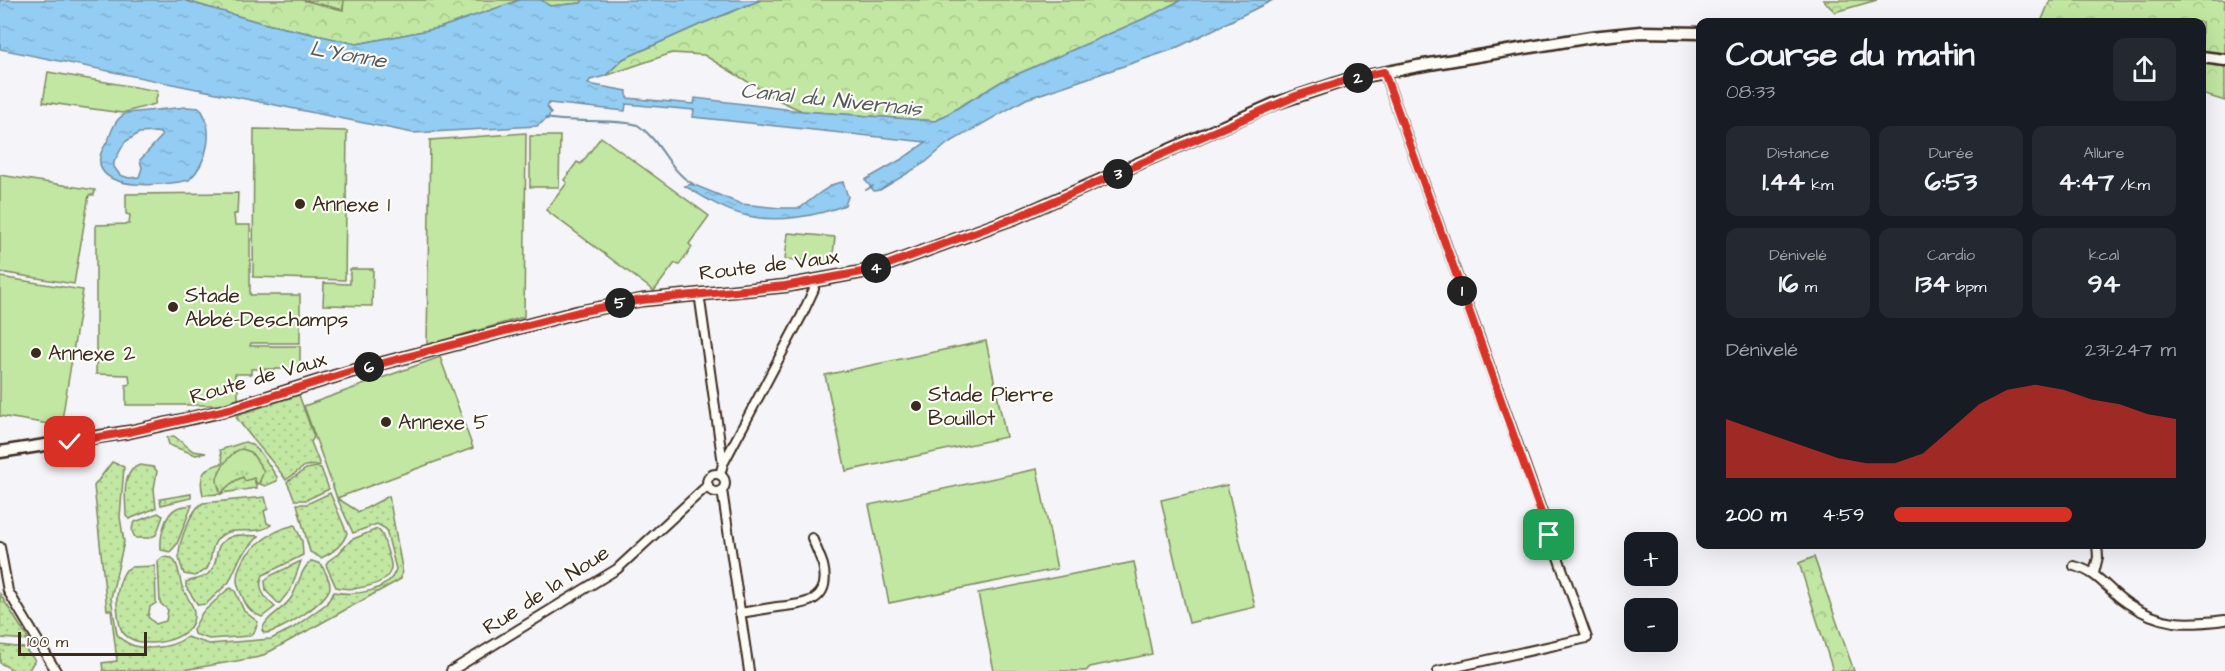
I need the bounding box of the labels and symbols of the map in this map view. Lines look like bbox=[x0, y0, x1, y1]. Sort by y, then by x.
water label: L'Yonne bbox=[307, 33, 390, 77]
pin: 2 bbox=[1343, 63, 1373, 93]
water label: Canal du Nivernais bbox=[739, 75, 924, 125]
pin: 3 bbox=[1103, 159, 1133, 189]
place label: Annexe 1 bbox=[312, 190, 390, 219]
marker: Annexe 1 bbox=[293, 197, 307, 211]
street label: Route de Vaux bbox=[697, 242, 841, 288]
pin: 4 bbox=[861, 253, 891, 283]
pin: 1 bbox=[1447, 276, 1477, 306]
place label: Stade Abbé-Deschamps bbox=[185, 281, 348, 335]
pin: 5 bbox=[605, 288, 635, 318]
marker: Stade Abbé-Deschamps bbox=[166, 300, 180, 314]
place label: Annexe 2 bbox=[48, 339, 136, 368]
street label: Route de Vaux bbox=[186, 345, 330, 411]
marker: Annexe 2 bbox=[29, 346, 43, 360]
pin: 6 bbox=[354, 352, 384, 382]
place label: Stade Pierre Bouillot bbox=[928, 380, 1054, 433]
marker: Stade Pierre Bouillot bbox=[909, 399, 923, 413]
place label: Annexe 5 bbox=[398, 408, 488, 437]
marker: Annexe 5 bbox=[379, 415, 393, 429]
pin bbox=[44, 416, 95, 467]
pin bbox=[1523, 509, 1574, 560]
street label: Rue de la Noue bbox=[477, 538, 615, 642]
scale bar bbox=[18, 629, 147, 656]

